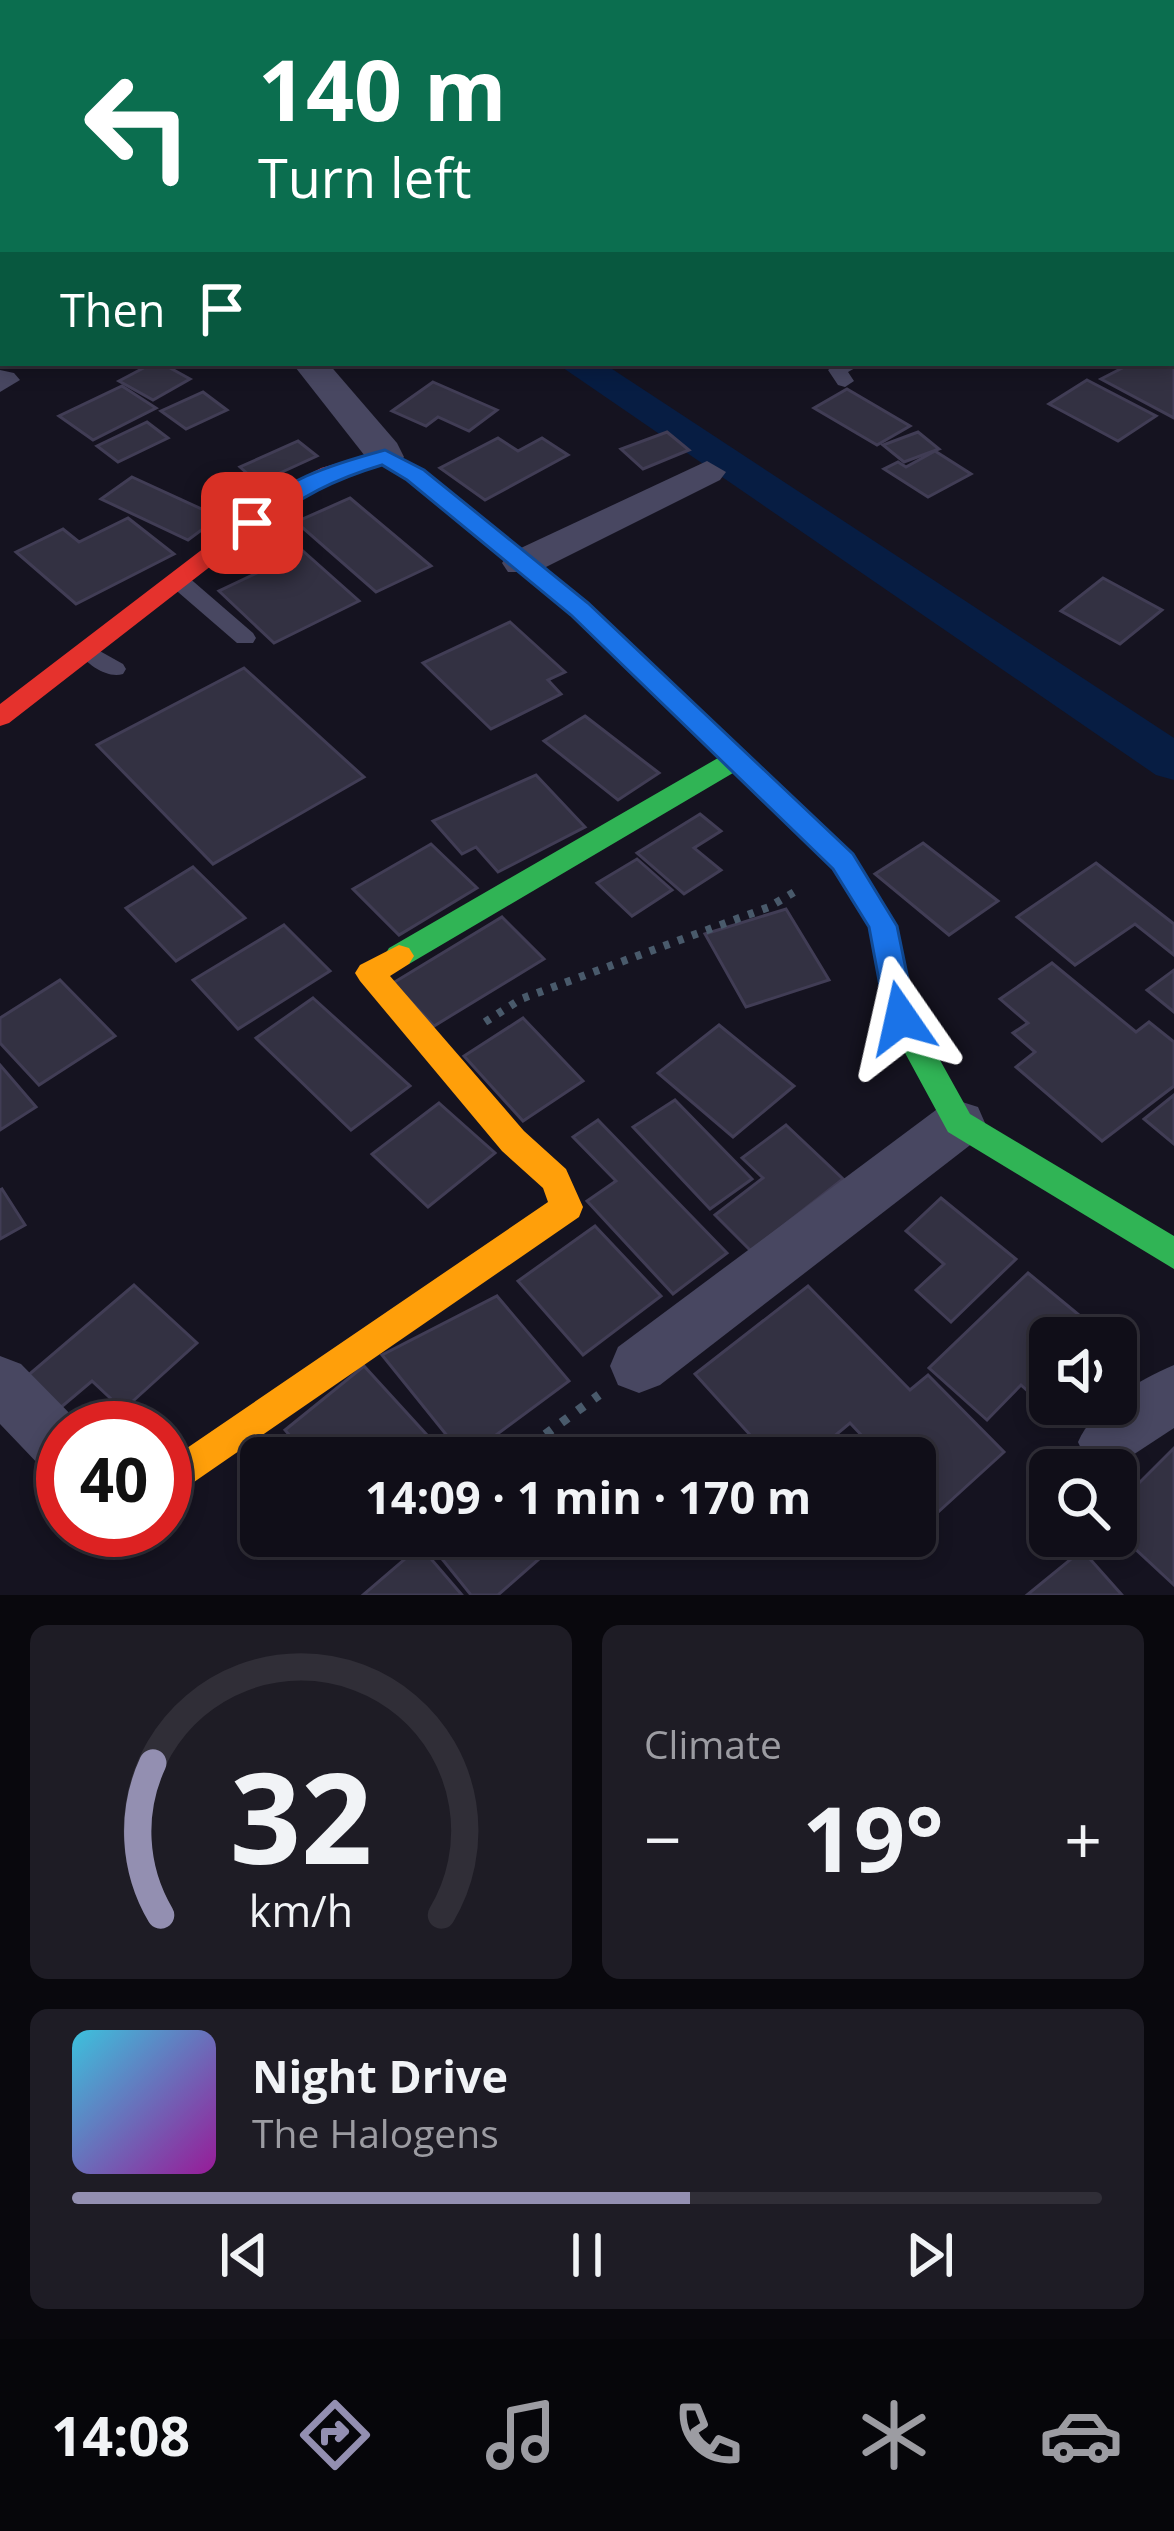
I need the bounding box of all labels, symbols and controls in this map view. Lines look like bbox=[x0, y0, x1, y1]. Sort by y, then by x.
text: 140 m bbox=[258, 31, 506, 146]
icon: left bbox=[60, 48, 216, 204]
text: Turn left bbox=[258, 140, 471, 214]
icon: arrive bbox=[189, 276, 255, 342]
text: Then bbox=[60, 279, 165, 340]
pin bbox=[201, 472, 303, 574]
icon: arrive bbox=[219, 490, 285, 556]
position arrow bbox=[838, 955, 964, 1081]
map controls bbox=[1029, 1317, 1137, 1557]
button: sound bbox=[1029, 1317, 1137, 1425]
speed limit sign: 40 bbox=[36, 1401, 192, 1557]
button: search bbox=[1029, 1449, 1137, 1557]
text: 14:09 · 1 min · 170 m bbox=[365, 1466, 811, 1527]
text: Climate bbox=[644, 1717, 782, 1770]
text: 32 bbox=[230, 1731, 372, 1901]
text: 19° bbox=[802, 1776, 944, 1898]
text: − bbox=[644, 1793, 682, 1883]
text: + bbox=[1064, 1793, 1102, 1883]
text: km/h bbox=[249, 1881, 353, 1940]
text: Night Drive bbox=[252, 2045, 508, 2106]
text: The Halogens bbox=[252, 2106, 499, 2159]
icon: previous bbox=[211, 2222, 277, 2288]
icon: pause bbox=[554, 2222, 620, 2288]
icon: next bbox=[897, 2222, 963, 2288]
icon: directions bbox=[293, 2393, 377, 2477]
icon: music bbox=[479, 2393, 563, 2477]
icon: phone bbox=[666, 2393, 750, 2477]
icon: climate bbox=[852, 2393, 936, 2477]
icon: car bbox=[1039, 2393, 1123, 2477]
text: 14:08 bbox=[51, 2398, 190, 2472]

